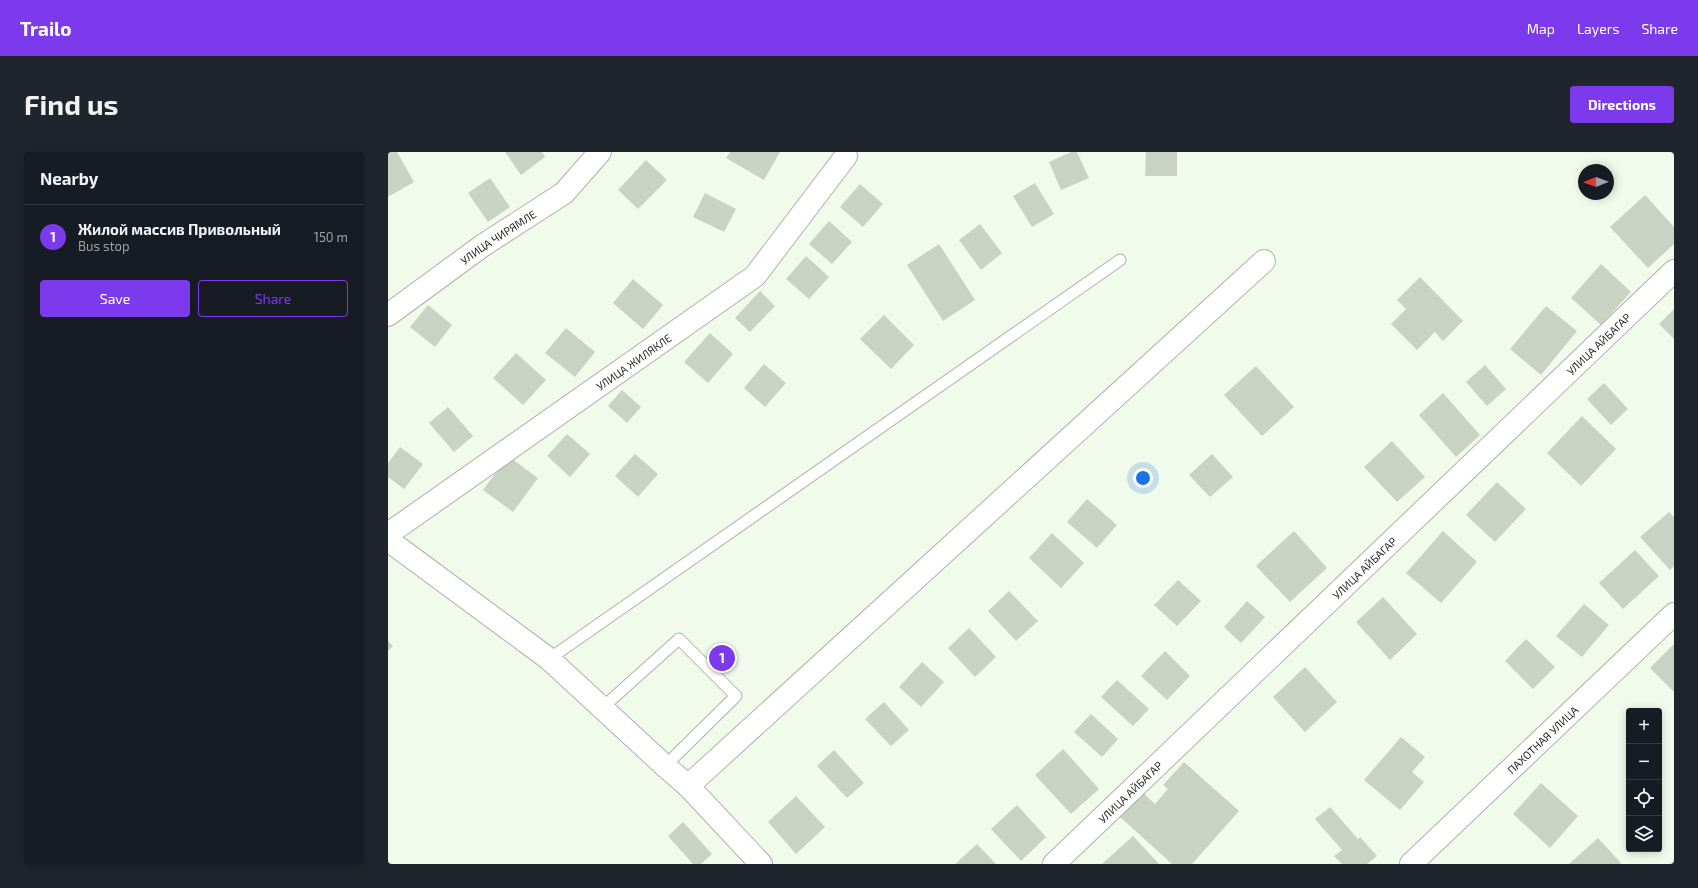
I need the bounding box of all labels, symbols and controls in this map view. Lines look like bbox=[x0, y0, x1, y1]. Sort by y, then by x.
text: Trailo bbox=[20, 17, 72, 40]
text: Map bbox=[1527, 20, 1555, 37]
text: Layers bbox=[1577, 20, 1619, 37]
text: Share bbox=[1641, 20, 1678, 37]
button: Directions bbox=[1570, 86, 1674, 123]
text: Find us bbox=[24, 87, 118, 121]
north arrow bbox=[1578, 164, 1614, 200]
text: Nearby bbox=[40, 168, 98, 188]
street label: УЛИЦА ЧИРЯМЛЕ bbox=[457, 207, 538, 266]
text: Жилой массив Привольный bbox=[78, 220, 281, 238]
text: 1 bbox=[50, 229, 56, 245]
text: 150 m bbox=[314, 229, 348, 245]
text: Bus stop bbox=[78, 238, 129, 254]
button: Save bbox=[40, 280, 190, 317]
button: Share bbox=[198, 280, 348, 317]
street label: УЛИЦА АЙБАГАР bbox=[1564, 310, 1633, 377]
street label: УЛИЦА ЖИЛЯКЛЕ bbox=[593, 331, 674, 392]
your location bbox=[1133, 468, 1153, 488]
street label: УЛИЦА АЙБАГАР bbox=[1329, 534, 1399, 601]
pin: 1 bbox=[709, 643, 735, 673]
street label: ПАХОТНАЯ УЛИЦА bbox=[1504, 703, 1580, 776]
map controls bbox=[1626, 708, 1662, 852]
button: + bbox=[1626, 708, 1662, 744]
button: − bbox=[1626, 744, 1662, 780]
street label: УЛИЦА АЙБАГАР bbox=[1095, 758, 1165, 825]
button: locate bbox=[1626, 780, 1662, 816]
button: layers bbox=[1626, 816, 1662, 852]

